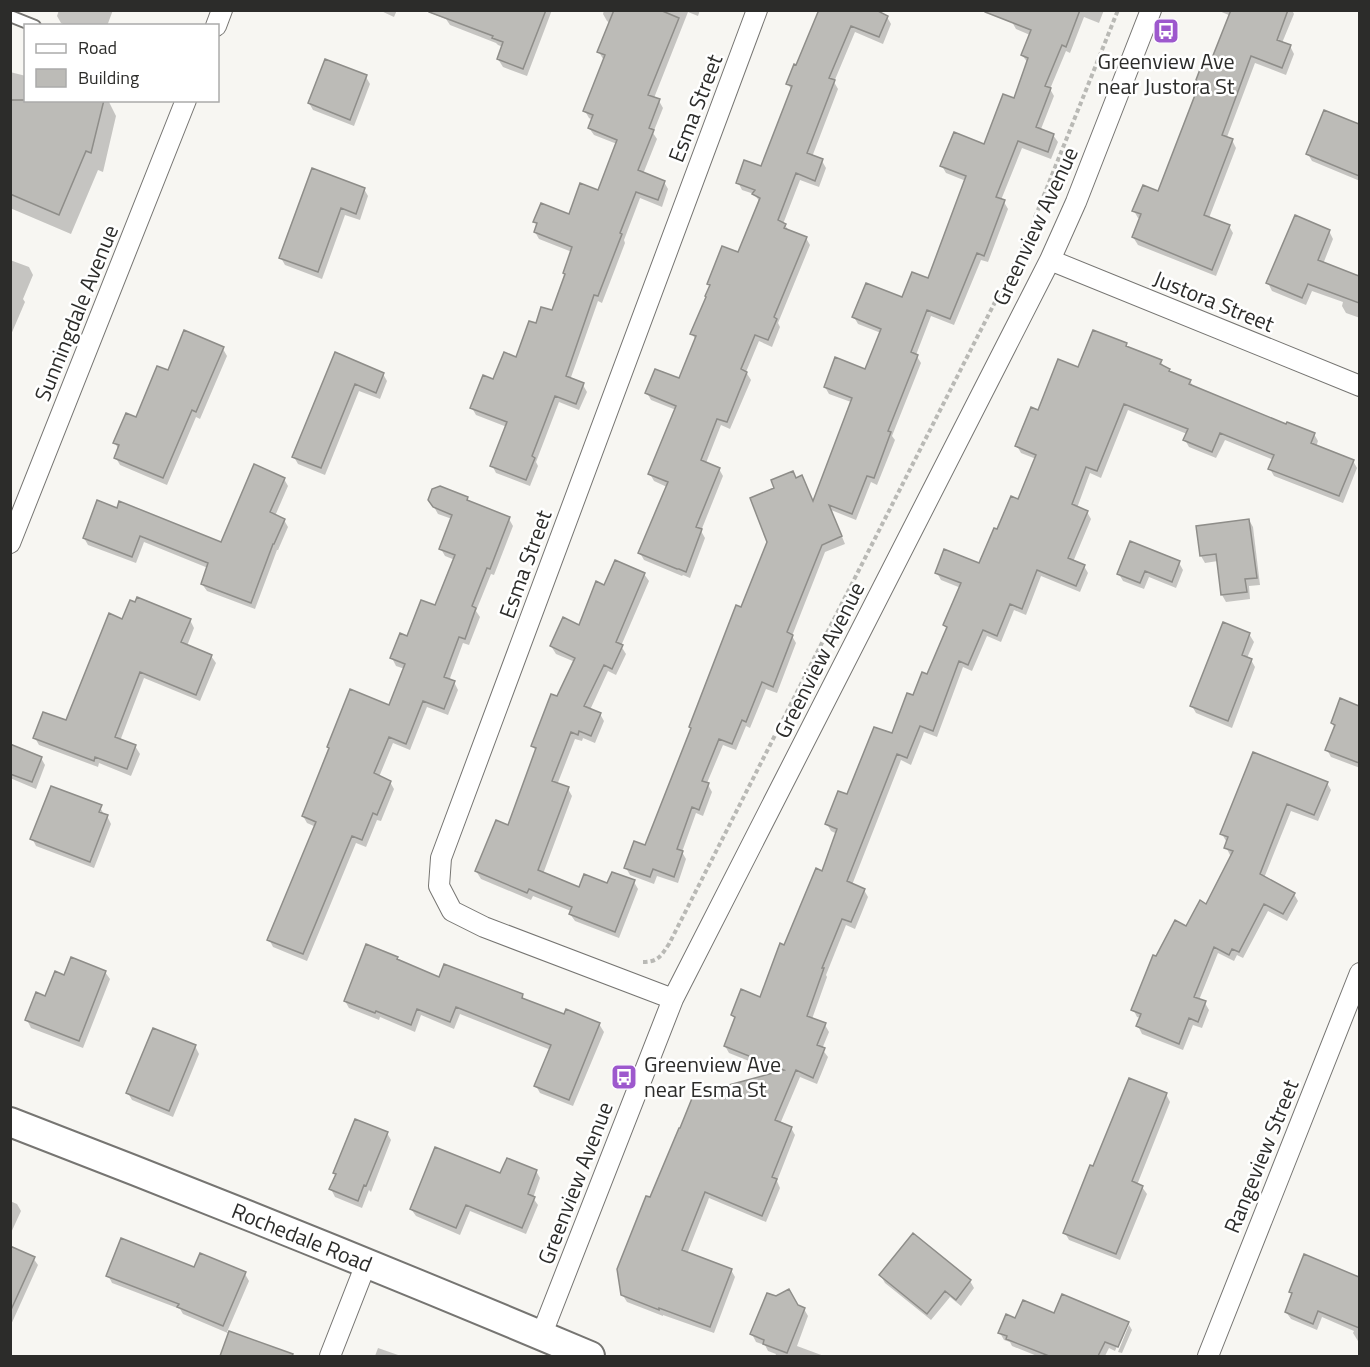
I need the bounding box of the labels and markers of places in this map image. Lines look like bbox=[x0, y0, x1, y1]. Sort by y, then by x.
bus stop icon: Greenview Ave near Justora St bbox=[1151, 16, 1181, 46]
place label: Greenview Ave near Justora St bbox=[1097, 44, 1235, 103]
place label: Greenview Ave near Esma St bbox=[644, 1047, 781, 1106]
bus stop icon: Greenview Ave near Esma St bbox=[609, 1062, 639, 1092]

